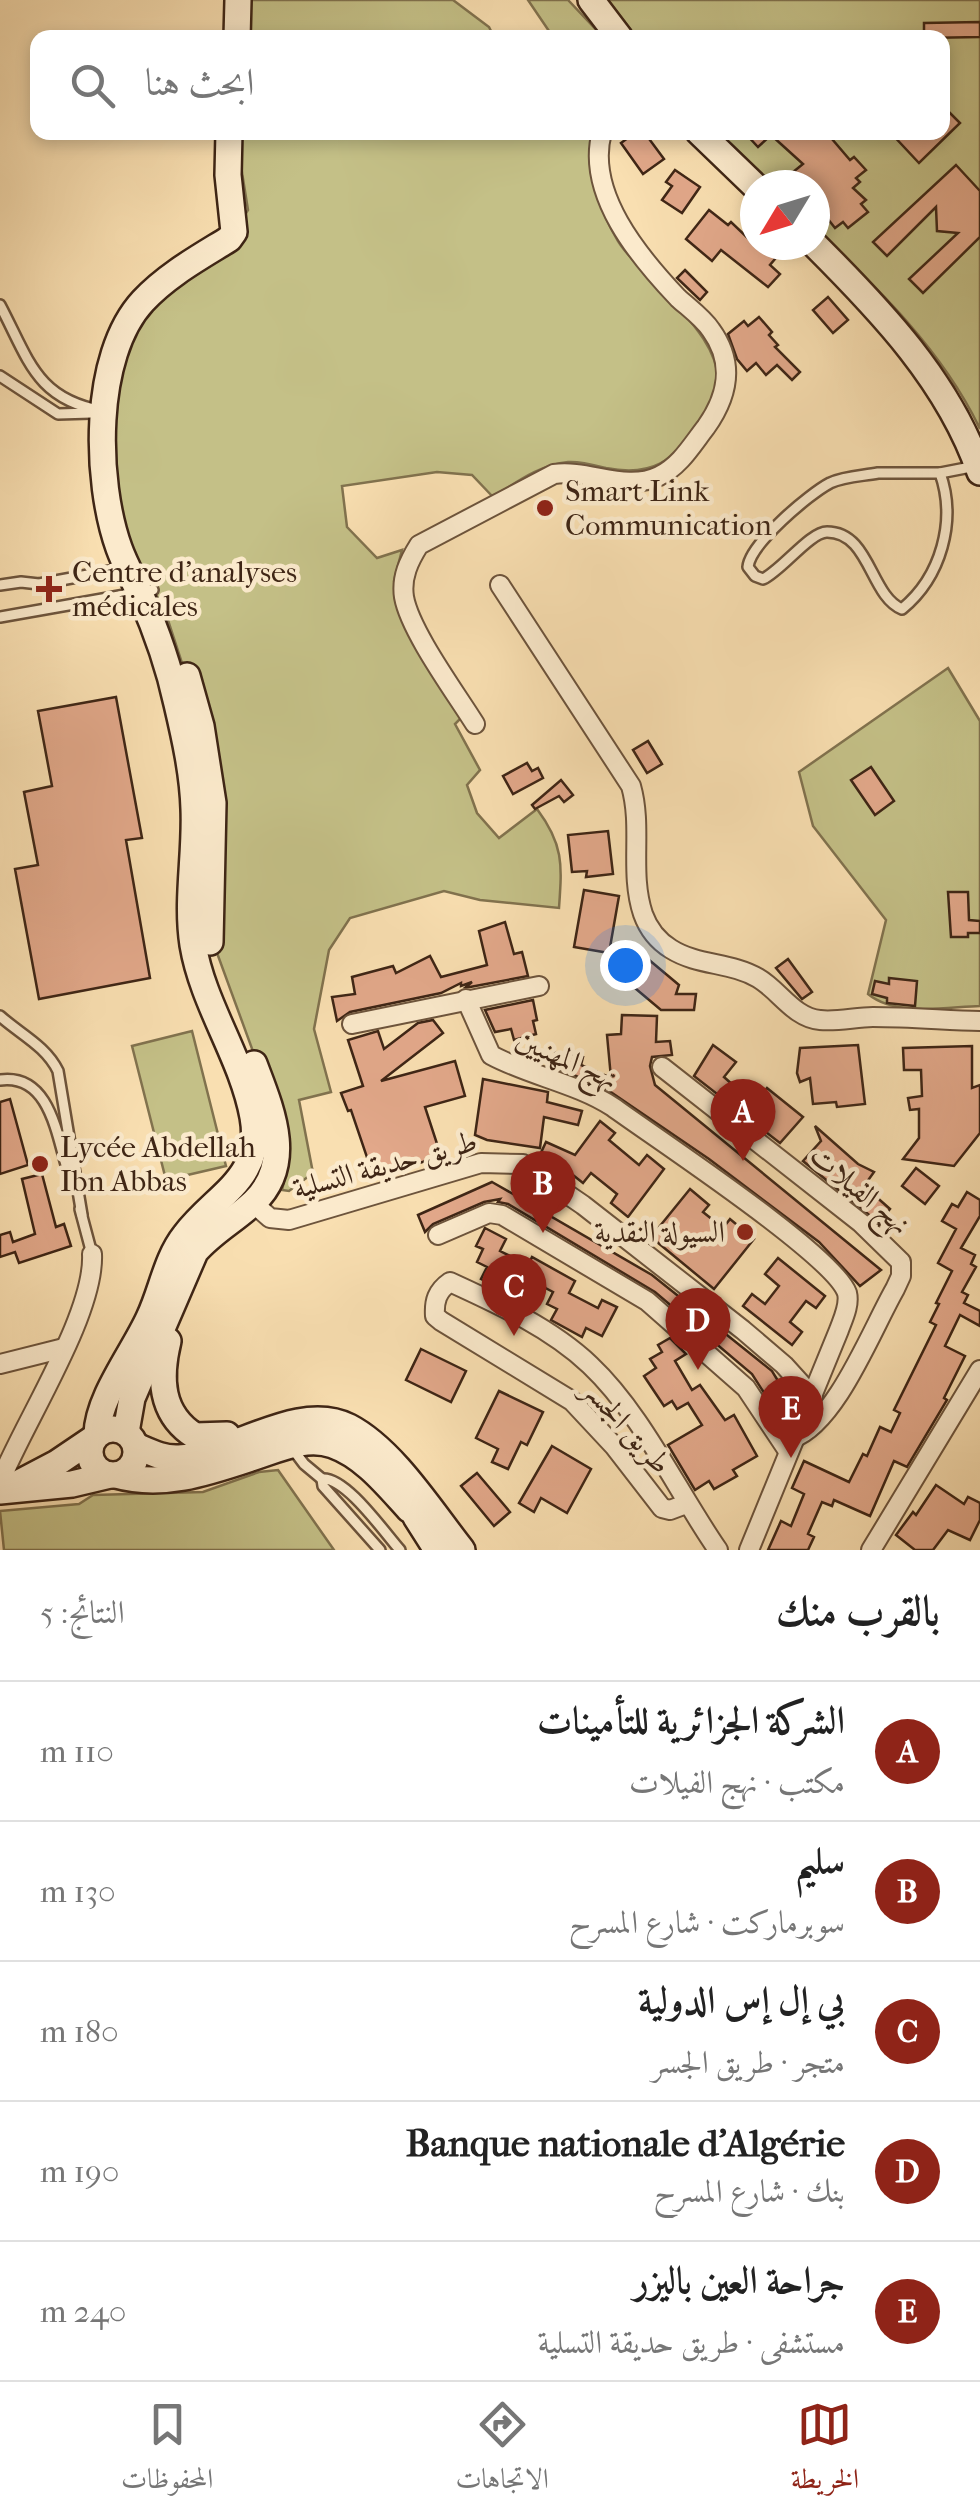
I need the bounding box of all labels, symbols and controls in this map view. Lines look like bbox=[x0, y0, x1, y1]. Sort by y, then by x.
search box bbox=[30, 30, 950, 140]
icon: search bbox=[65, 58, 120, 113]
text: ابحث هنا bbox=[145, 60, 255, 105]
north arrow bbox=[740, 170, 830, 260]
place label: Smart Link Communication bbox=[565, 474, 772, 543]
marker: Smart Link Communication bbox=[534, 497, 556, 519]
place label: Centre d'analyses médicales bbox=[72, 555, 297, 624]
marker: Centre d'analyses médicales bbox=[36, 576, 62, 602]
your location bbox=[600, 940, 651, 991]
street label: نهج المهنيين bbox=[507, 1021, 623, 1105]
pin: A bbox=[710, 1078, 776, 1161]
street label: طريق حديقة التسلية bbox=[289, 1124, 481, 1207]
place label: Lycée Abdellah Ibn Abbas bbox=[60, 1130, 256, 1199]
street label: نهج الفيلات bbox=[797, 1138, 917, 1249]
pin: B bbox=[510, 1150, 576, 1233]
marker: Lycée Abdellah Ibn Abbas bbox=[29, 1153, 51, 1175]
place label: السيولة النقدية bbox=[594, 1215, 725, 1251]
marker: السيولة النقدية bbox=[734, 1221, 756, 1243]
pin: C bbox=[482, 1254, 546, 1336]
pin: D bbox=[666, 1288, 730, 1370]
street label: طريق الجسر bbox=[572, 1370, 678, 1483]
pin: E bbox=[758, 1376, 824, 1458]
text: بالقرب منك bbox=[776, 1587, 940, 1636]
text: النتائج: 5 bbox=[40, 1594, 125, 1631]
text: الشركة الجزائرية للتأمينات bbox=[537, 1698, 845, 1743]
text: 110 m bbox=[40, 1733, 114, 1770]
text: A bbox=[897, 1733, 918, 1770]
text: مكتب · نهج الفيلات bbox=[629, 1764, 845, 1801]
text: سليم bbox=[795, 1838, 845, 1883]
text: 130 m bbox=[40, 1873, 116, 1910]
text: B bbox=[897, 1873, 918, 1910]
text: سوبرماركت · شارع المسرح bbox=[569, 1904, 845, 1941]
text: بي إل إس الدولية bbox=[638, 1978, 845, 2023]
text: 180 m bbox=[40, 2013, 119, 2050]
text: C bbox=[897, 2013, 918, 2050]
text: متجر · طريق الجسر bbox=[652, 2044, 845, 2081]
text: Banque nationale d'Algérie bbox=[406, 2121, 845, 2166]
text: 190 m bbox=[40, 2153, 119, 2190]
text: D bbox=[895, 2153, 920, 2190]
text: بنك · شارع المسرح bbox=[654, 2173, 845, 2210]
text: جراحة العين باليزر bbox=[633, 2258, 845, 2303]
text: 240 m bbox=[40, 2293, 126, 2330]
text: E bbox=[898, 2293, 917, 2330]
text: مستشفى · طريق حديقة التسلية bbox=[538, 2324, 845, 2361]
tab: المحفوظات bbox=[121, 2397, 213, 2506]
tab: الاتجاهات bbox=[455, 2397, 549, 2506]
tab: الخريطة bbox=[791, 2397, 859, 2506]

